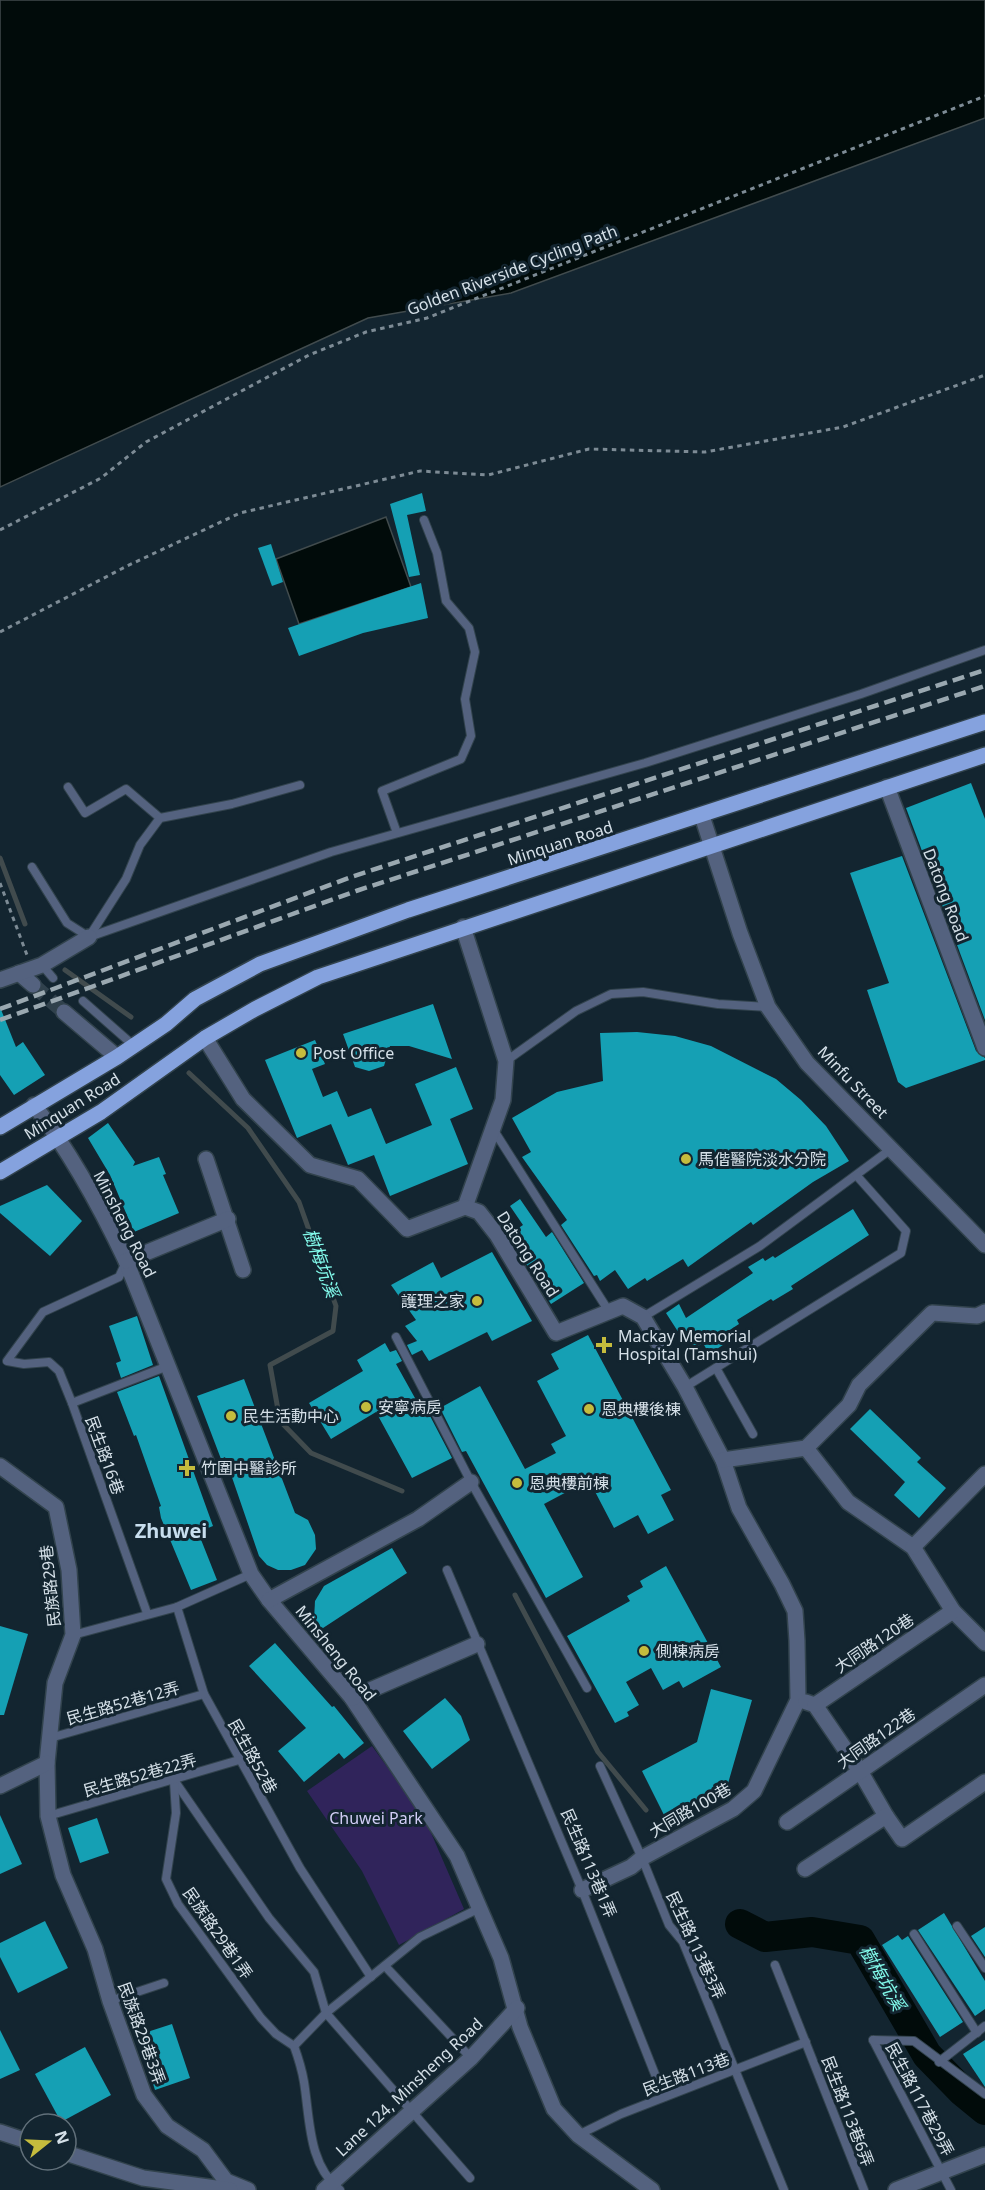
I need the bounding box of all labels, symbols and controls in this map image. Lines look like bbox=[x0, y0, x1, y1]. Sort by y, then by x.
street label: Golden Riverside Cycling Path bbox=[404, 220, 620, 320]
street label: Minquan Road bbox=[504, 816, 616, 870]
street label: Datong Road bbox=[918, 845, 974, 945]
street label: Minfu Street bbox=[813, 1041, 893, 1123]
place label: Post Office bbox=[313, 1042, 394, 1064]
marker: Post Office bbox=[294, 1046, 308, 1060]
street label: Minquan Road bbox=[20, 1068, 124, 1144]
place label: 馬偕醫院淡水分院 bbox=[698, 1148, 826, 1170]
marker: 馬偕醫院淡水分院 bbox=[679, 1152, 693, 1166]
street label: Minsheng Road bbox=[89, 1167, 161, 1281]
street label: Datong Road bbox=[492, 1207, 564, 1301]
water label: 樹梅坑溪 bbox=[298, 1225, 347, 1303]
place label: 護理之家 bbox=[401, 1290, 465, 1312]
marker: 護理之家 bbox=[470, 1294, 484, 1308]
place label: Mackay Memorial Hospital (Tamshui) bbox=[618, 1325, 757, 1365]
marker: Mackay Memorial Hospital (Tamshui) bbox=[595, 1336, 613, 1354]
place label: 安寧病房 bbox=[378, 1396, 442, 1418]
place label: 恩典樓後棟 bbox=[601, 1398, 681, 1420]
marker: 安寧病房 bbox=[359, 1400, 373, 1414]
marker: 恩典樓後棟 bbox=[582, 1402, 596, 1416]
place label: 民生活動中心 bbox=[243, 1405, 339, 1427]
marker: 民生活動中心 bbox=[224, 1409, 238, 1423]
street label: 民生路16巷 bbox=[81, 1413, 129, 1497]
place label: 竹圍中醫診所 bbox=[201, 1457, 297, 1479]
marker: 竹圍中醫診所 bbox=[178, 1459, 196, 1477]
place label: 恩典樓前棟 bbox=[529, 1472, 609, 1494]
marker: 恩典樓前棟 bbox=[510, 1476, 524, 1490]
district label: Zhuwei bbox=[135, 1517, 207, 1544]
street label: 民族路29巷 bbox=[35, 1544, 65, 1628]
street label: Minsheng Road bbox=[290, 1600, 382, 1706]
street label: 大同路120巷 bbox=[830, 1608, 918, 1678]
place label: 側棟病房 bbox=[656, 1640, 720, 1662]
marker: 側棟病房 bbox=[637, 1644, 651, 1658]
street label: 民生路52巷12弄 bbox=[64, 1676, 182, 1730]
street label: 大同路122巷 bbox=[832, 1703, 920, 1773]
street label: 民生路52巷 bbox=[223, 1715, 283, 1797]
street label: 民生路52巷22弄 bbox=[81, 1748, 199, 1802]
street label: 大同路100巷 bbox=[645, 1778, 735, 1842]
street label: 民生路113巷1弄 bbox=[556, 1805, 622, 1921]
park label: Chuwei Park bbox=[329, 1807, 423, 1829]
street label: 民族路29巷1弄 bbox=[178, 1883, 258, 1983]
street label: 民生路113巷3弄 bbox=[661, 1888, 731, 2002]
water label: 樹梅坑溪 bbox=[854, 1940, 913, 2017]
street label: 民族路29巷3弄 bbox=[113, 1979, 171, 2087]
street label: Lane 124, Minsheng Road bbox=[331, 2013, 487, 2161]
street label: 民生路117巷29弄 bbox=[881, 2038, 959, 2160]
street label: 民生路113巷 bbox=[639, 2047, 733, 2101]
street label: 民生路113巷6弄 bbox=[817, 2053, 879, 2169]
north arrow bbox=[18, 2112, 78, 2172]
text: N bbox=[50, 2128, 75, 2147]

